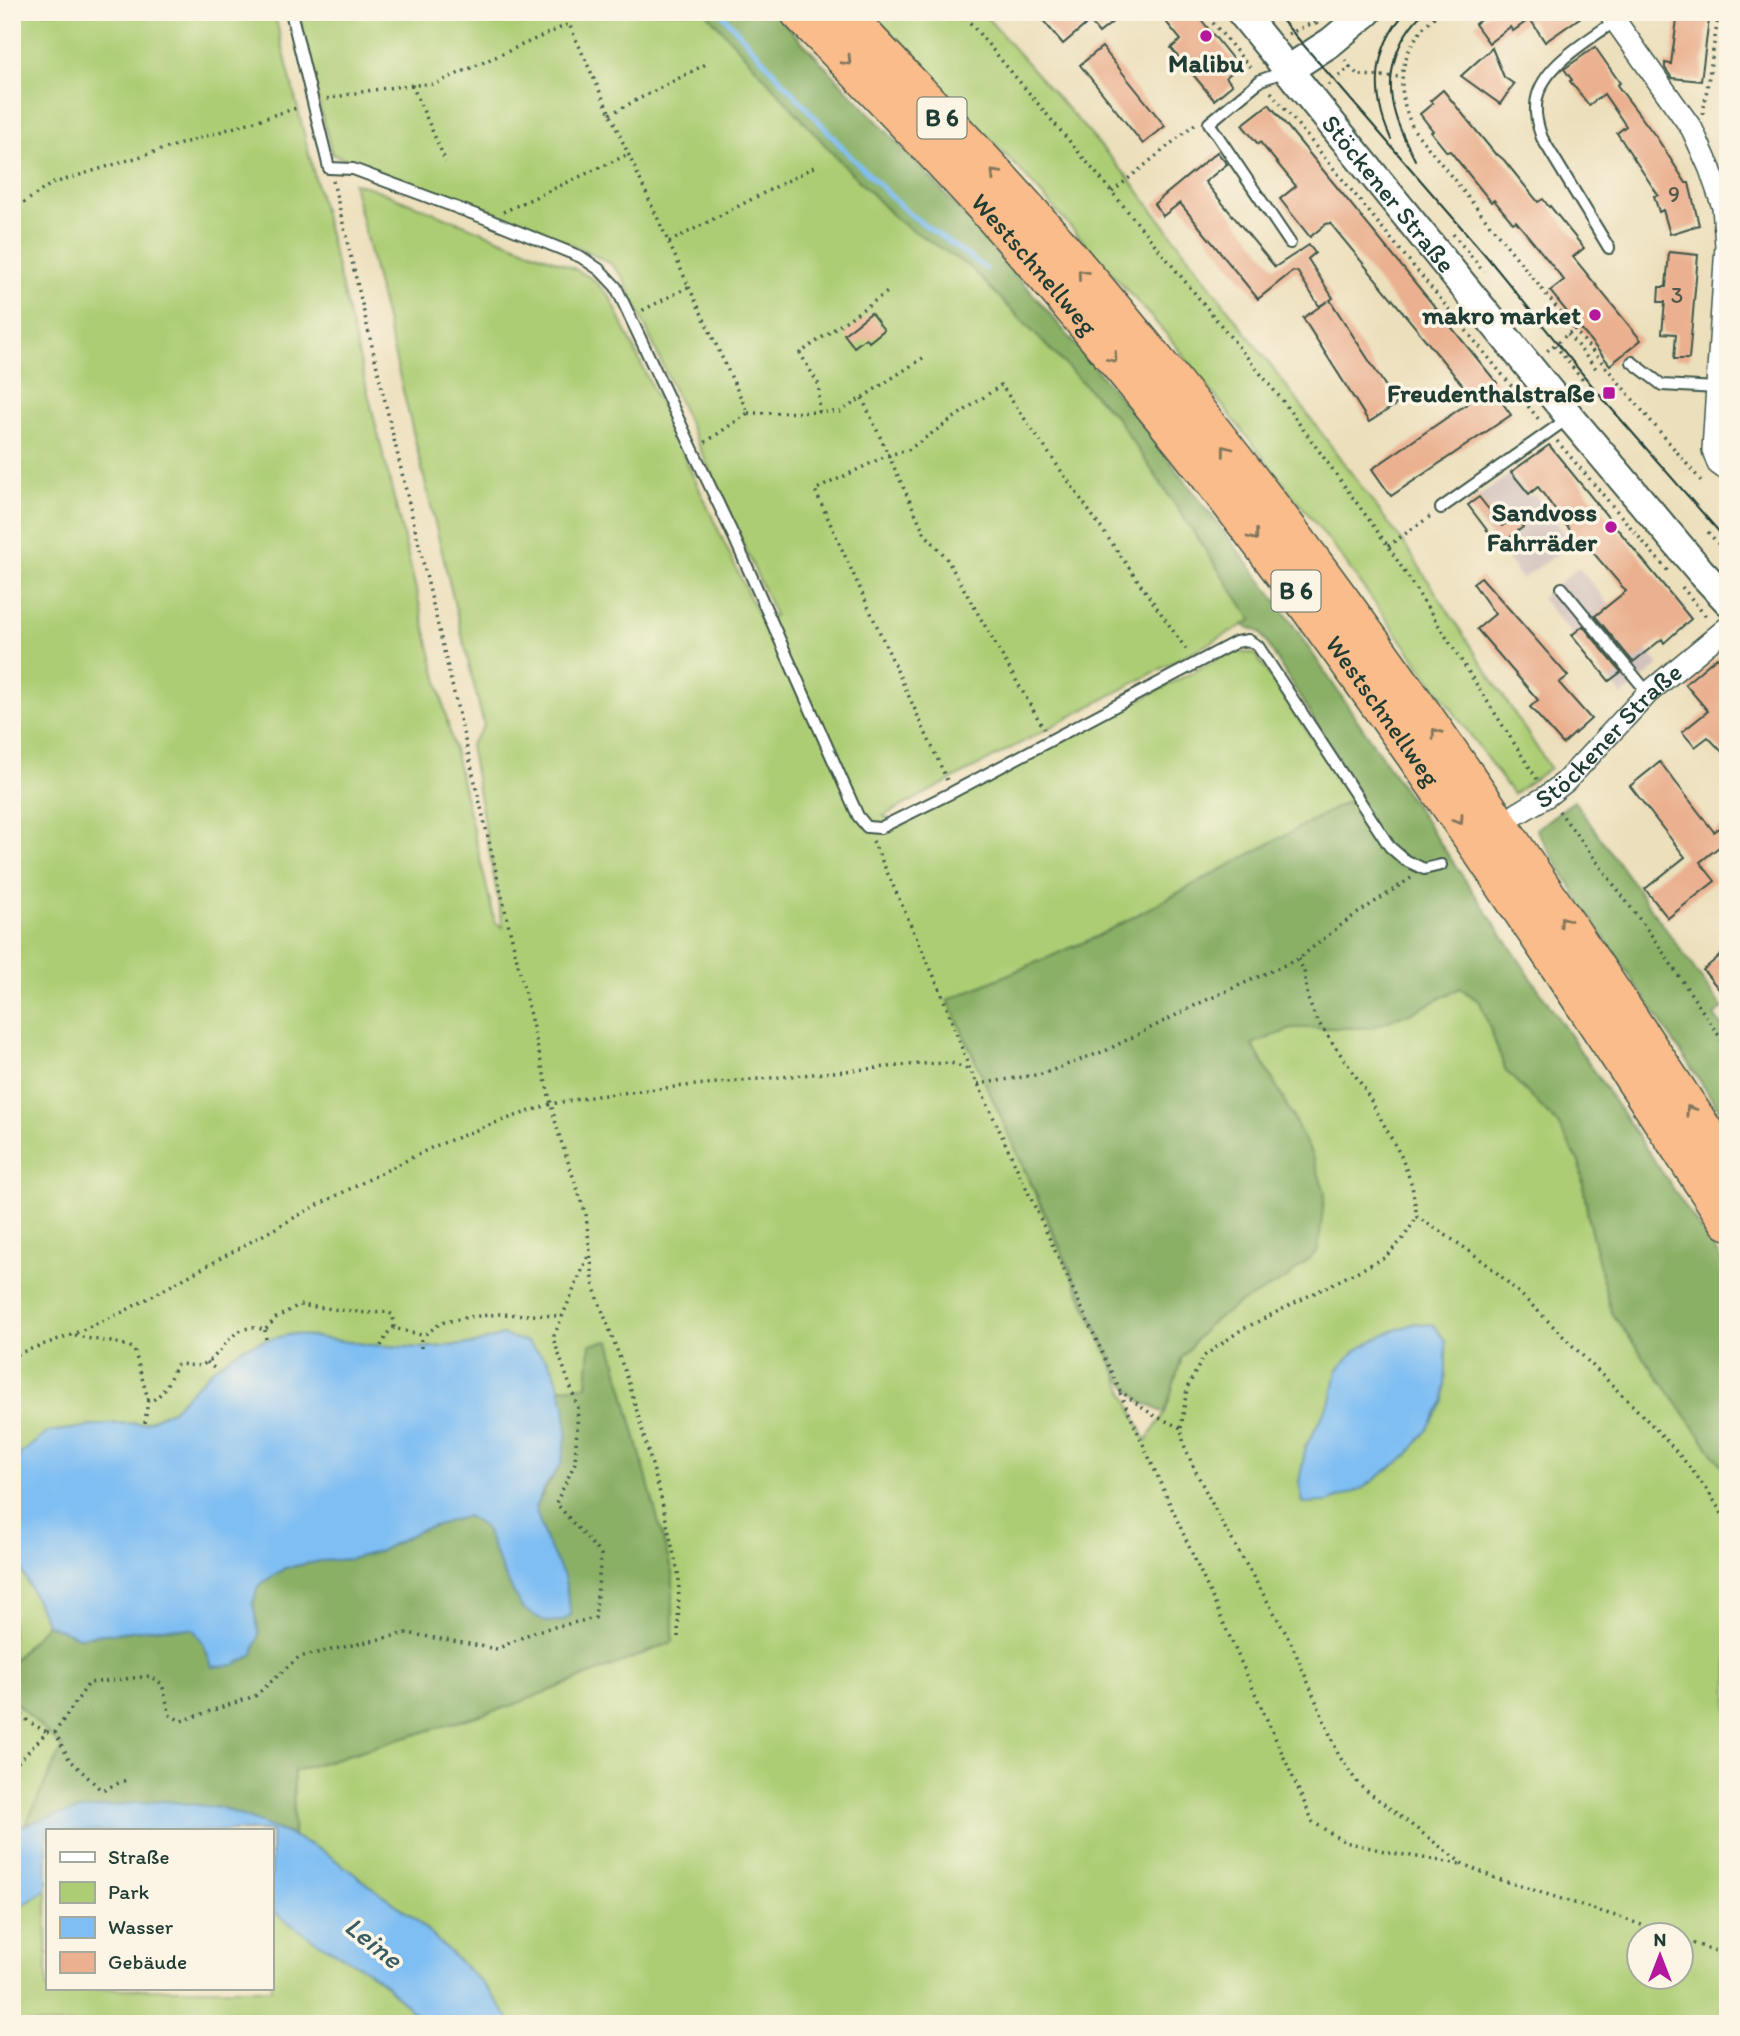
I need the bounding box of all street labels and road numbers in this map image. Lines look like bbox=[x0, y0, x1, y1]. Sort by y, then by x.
road number: B 6 bbox=[918, 98, 967, 138]
street label: Stöckener Straße bbox=[1315, 108, 1462, 279]
street label: Westschnellweg bbox=[964, 186, 1105, 342]
road number: B 6 bbox=[1272, 570, 1320, 612]
street label: Westschnellweg bbox=[1319, 629, 1448, 793]
street label: Stöckener Straße bbox=[1529, 656, 1688, 816]

